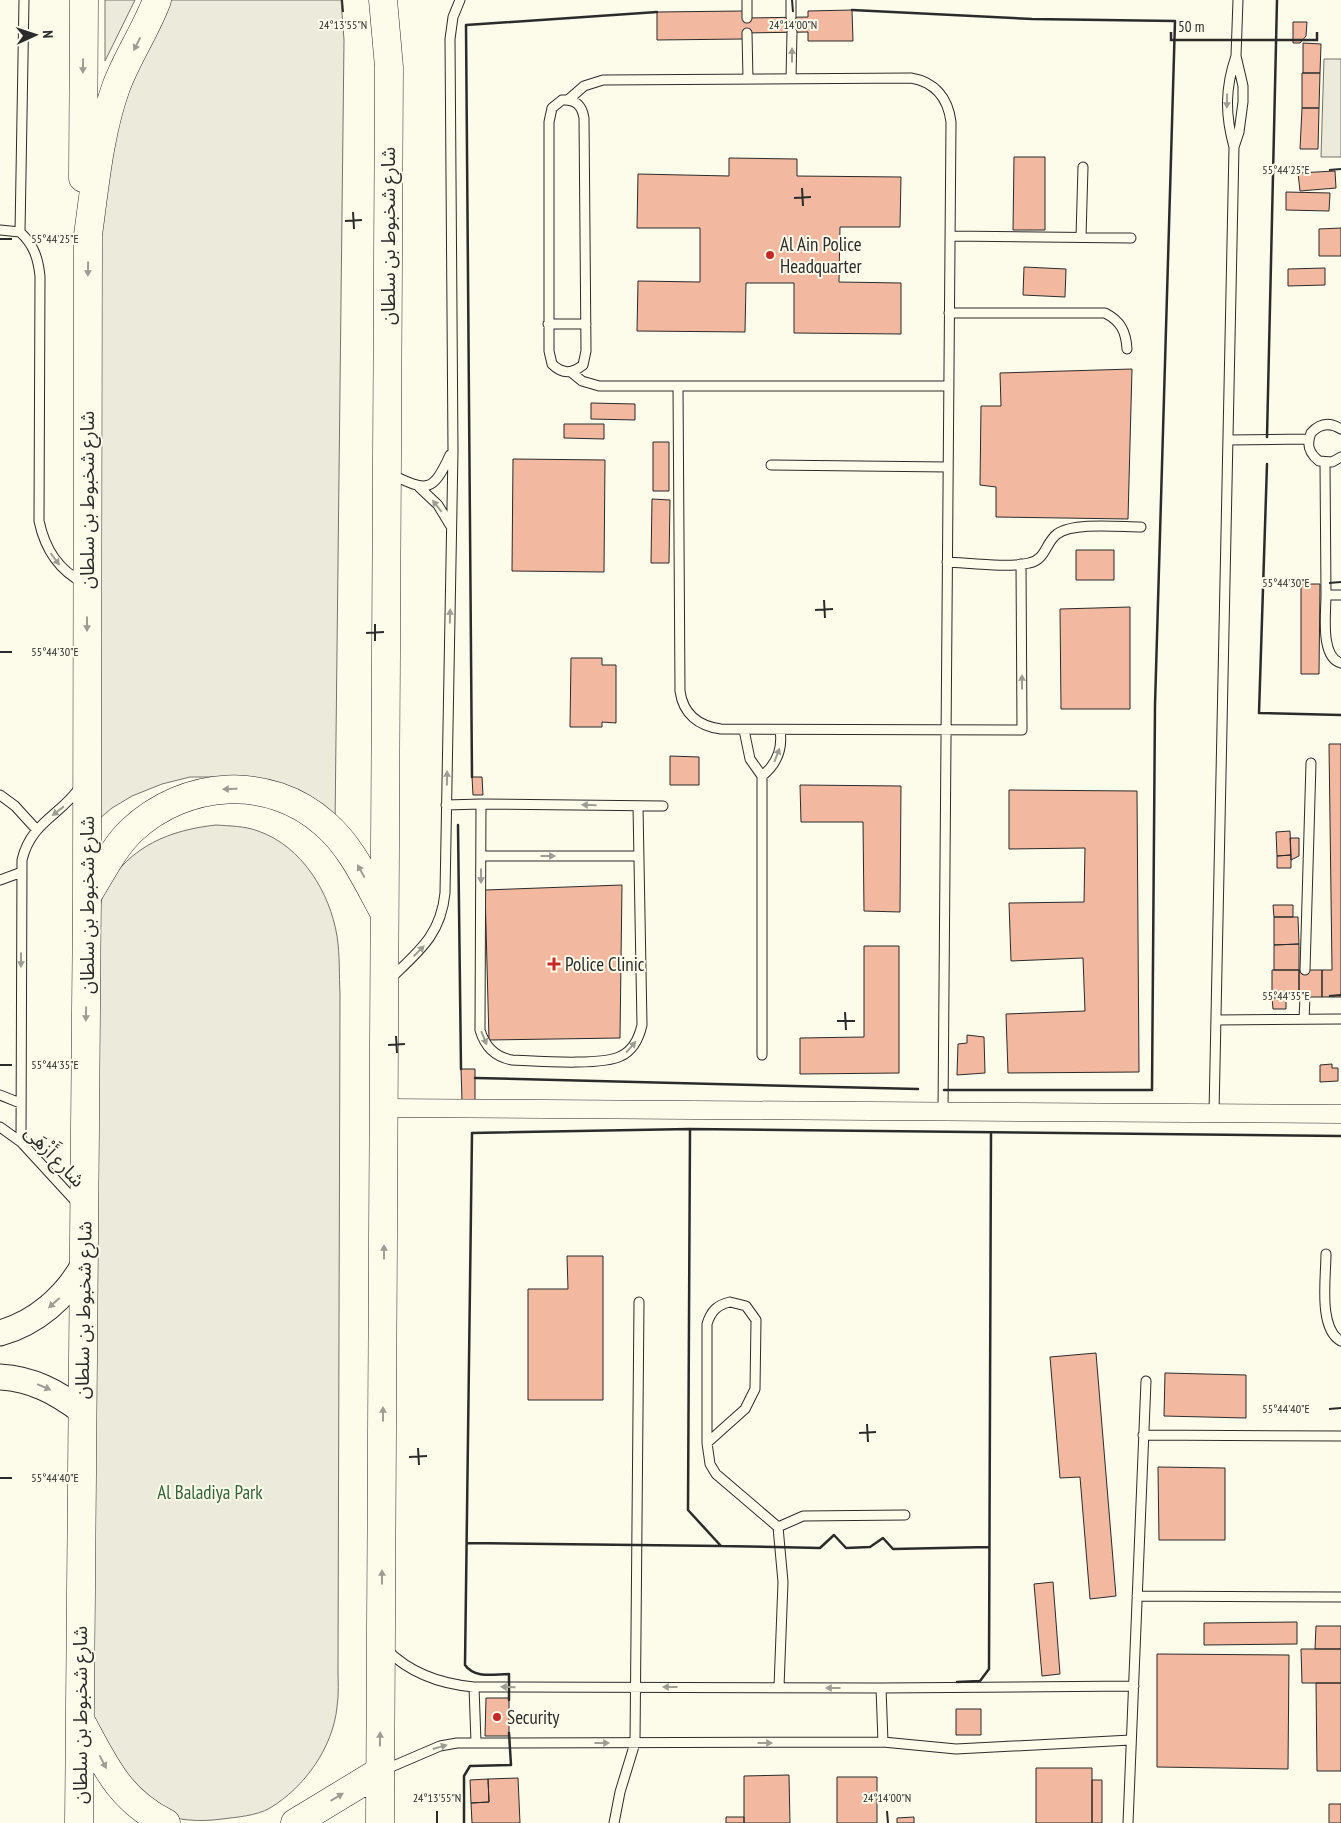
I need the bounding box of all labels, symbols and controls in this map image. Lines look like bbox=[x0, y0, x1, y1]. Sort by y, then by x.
north arrow bbox=[10, 10, 60, 60]
scale bar bbox=[1171, 10, 1317, 42]
text: 24°13'55"N bbox=[319, 17, 367, 32]
text: 24°14'00"N bbox=[769, 17, 817, 32]
text: 50 m bbox=[1178, 17, 1204, 36]
text: N bbox=[39, 30, 57, 39]
one-way arrow bbox=[133, 37, 141, 52]
one-way arrow bbox=[788, 47, 796, 63]
one-way arrow bbox=[79, 58, 87, 74]
one-way arrow bbox=[1223, 94, 1231, 110]
street label: شارع شخبوط بن سلطان bbox=[376, 147, 402, 325]
text: 55°44'25"E bbox=[1262, 162, 1310, 177]
text: 55°44'25"E bbox=[31, 231, 79, 246]
place label: Al Ain Police Headquarter bbox=[780, 232, 862, 278]
marker: Al Ain Police Headquarter bbox=[764, 249, 776, 261]
one-way arrow bbox=[84, 261, 92, 277]
street label: شارع شخبوط بن سلطان bbox=[75, 411, 101, 589]
one-way arrow bbox=[432, 499, 443, 512]
one-way arrow bbox=[50, 552, 60, 566]
text: 55°44'30"E bbox=[1262, 575, 1310, 590]
one-way arrow bbox=[446, 608, 454, 624]
one-way arrow bbox=[83, 616, 91, 632]
text: 55°44'30"E bbox=[31, 644, 79, 659]
one-way arrow bbox=[1018, 673, 1026, 689]
one-way arrow bbox=[773, 747, 781, 762]
one-way arrow bbox=[443, 770, 451, 786]
one-way arrow bbox=[222, 785, 238, 793]
one-way arrow bbox=[581, 801, 597, 809]
one-way arrow bbox=[51, 806, 65, 816]
street label: شارع شخبوط بن سلطان bbox=[75, 816, 101, 994]
one-way arrow bbox=[540, 852, 556, 860]
one-way arrow bbox=[356, 864, 365, 878]
one-way arrow bbox=[477, 868, 485, 884]
one-way arrow bbox=[413, 945, 425, 957]
one-way arrow bbox=[17, 952, 25, 968]
place label: Police Clinic bbox=[565, 952, 645, 976]
marker: Police Clinic bbox=[547, 957, 561, 971]
text: 55°44'35"E bbox=[1262, 988, 1310, 1003]
one-way arrow bbox=[82, 1006, 90, 1022]
one-way arrow bbox=[480, 1031, 488, 1045]
one-way arrow bbox=[626, 1040, 637, 1053]
text: 55°44'35"E bbox=[31, 1057, 79, 1072]
street label: شارع أَزْهَى bbox=[18, 1118, 92, 1193]
street label: شارع شخبوط بن سلطان bbox=[69, 1221, 99, 1399]
one-way arrow bbox=[380, 1244, 388, 1260]
one-way arrow bbox=[47, 1297, 60, 1308]
one-way arrow bbox=[37, 1384, 51, 1392]
text: 55°44'40"E bbox=[1262, 1401, 1310, 1416]
one-way arrow bbox=[379, 1406, 387, 1422]
text: 55°44'40"E bbox=[31, 1470, 79, 1485]
park label: Al Baladiya Park bbox=[157, 1480, 263, 1504]
one-way arrow bbox=[378, 1569, 386, 1585]
street label: شارع شخبوط بن سلطان bbox=[68, 1626, 94, 1804]
one-way arrow bbox=[499, 1683, 515, 1691]
one-way arrow bbox=[662, 1683, 678, 1691]
one-way arrow bbox=[824, 1684, 840, 1692]
place label: Security bbox=[507, 1705, 560, 1729]
marker: Security bbox=[491, 1711, 503, 1723]
one-way arrow bbox=[376, 1731, 384, 1747]
one-way arrow bbox=[757, 1738, 773, 1746]
one-way arrow bbox=[594, 1739, 610, 1747]
one-way arrow bbox=[433, 1742, 448, 1750]
one-way arrow bbox=[99, 1755, 107, 1770]
text: 24°13'55"N bbox=[413, 1790, 461, 1805]
text: 24°14'00"N bbox=[863, 1790, 911, 1805]
one-way arrow bbox=[330, 1792, 343, 1801]

